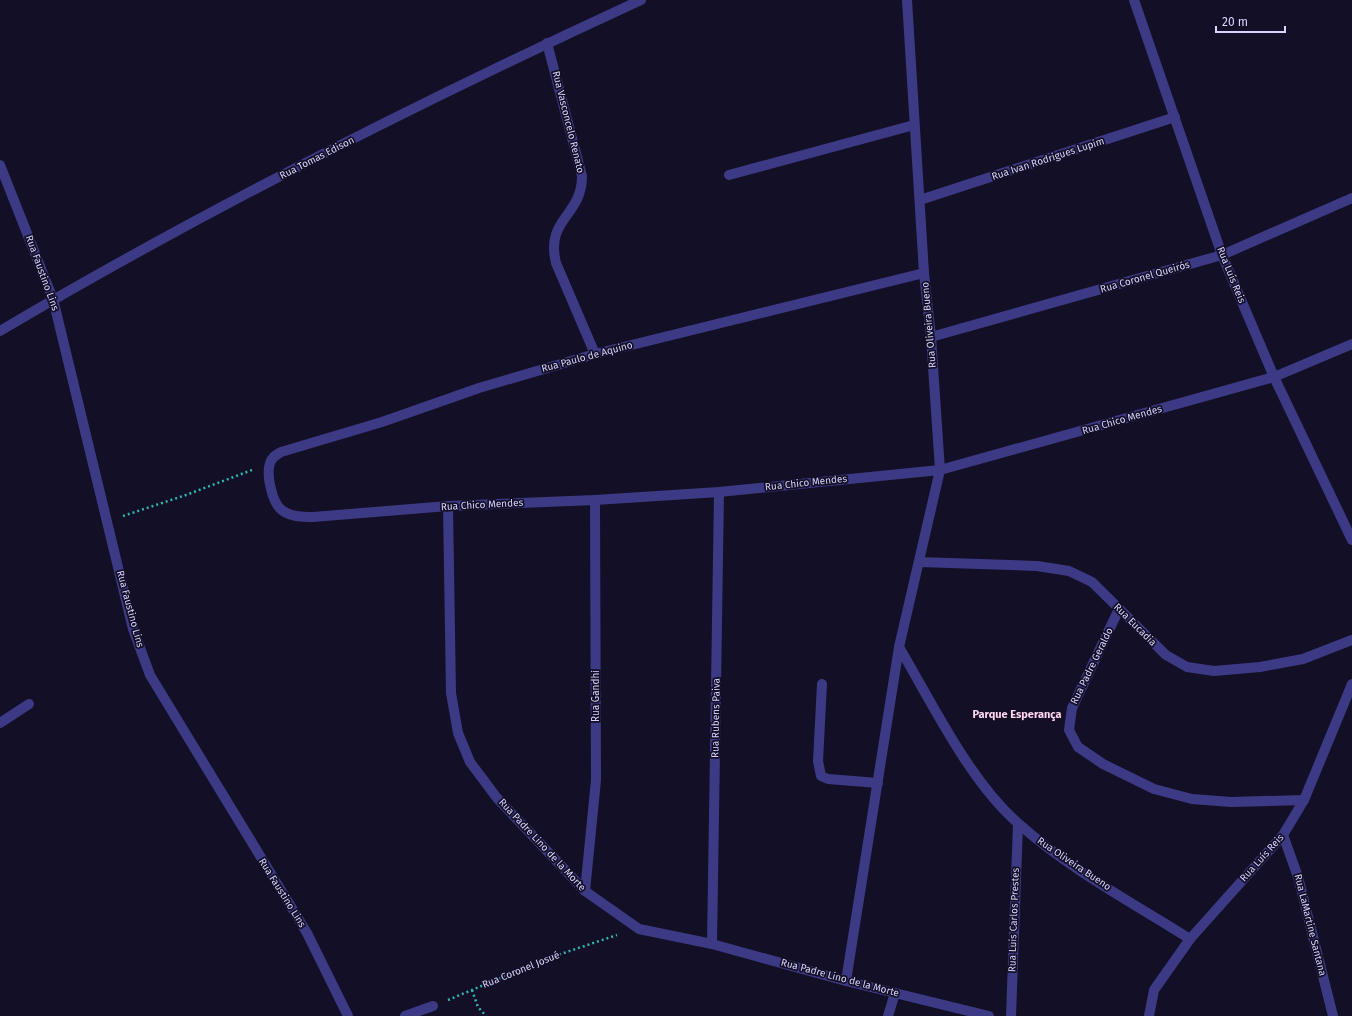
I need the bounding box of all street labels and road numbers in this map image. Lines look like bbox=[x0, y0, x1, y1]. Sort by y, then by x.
street label: Rua Vasconcelo Renato bbox=[550, 70, 587, 174]
street label: Rua Tomas Edison bbox=[278, 134, 356, 182]
street label: Rua Ivan Rodrigues Lupim bbox=[990, 135, 1106, 183]
street label: Rua Faustino Lins bbox=[23, 234, 61, 313]
street label: Rua Luís Reis bbox=[1214, 245, 1249, 305]
street label: Rua Coronel Queirós bbox=[1099, 258, 1191, 296]
street label: Rua Oliveira Bueno bbox=[919, 281, 939, 369]
street label: Rua Paulo de Aquino bbox=[540, 339, 634, 375]
street label: Rua Chico Mendes bbox=[1081, 403, 1164, 437]
street label: Rua Chico Mendes bbox=[764, 473, 848, 493]
street label: Rua Chico Mendes bbox=[441, 497, 524, 513]
street label: Rua Faustino Lins bbox=[114, 569, 146, 649]
street label: Rua Eucadia bbox=[1111, 601, 1159, 649]
street label: Rua Padre Geraldo bbox=[1068, 626, 1116, 706]
street label: Rua Gandhi bbox=[590, 670, 602, 722]
street label: Rua Rubens Paiva bbox=[709, 678, 723, 758]
street label: Rua Padre Lino de la Morte bbox=[496, 796, 588, 894]
street label: Rua Luís Reis bbox=[1237, 831, 1287, 884]
street label: Rua Oliveira Bueno bbox=[1035, 835, 1113, 893]
street label: Rua Faustino Lins bbox=[256, 856, 308, 930]
street label: Rua Luis Carlos Prestes bbox=[1006, 867, 1022, 972]
street label: Rua LaMartine Santana bbox=[1292, 873, 1328, 977]
street label: Rua Coronel Josué bbox=[481, 949, 561, 991]
street label: Rua Padre Lino de la Morte bbox=[780, 956, 900, 1000]

